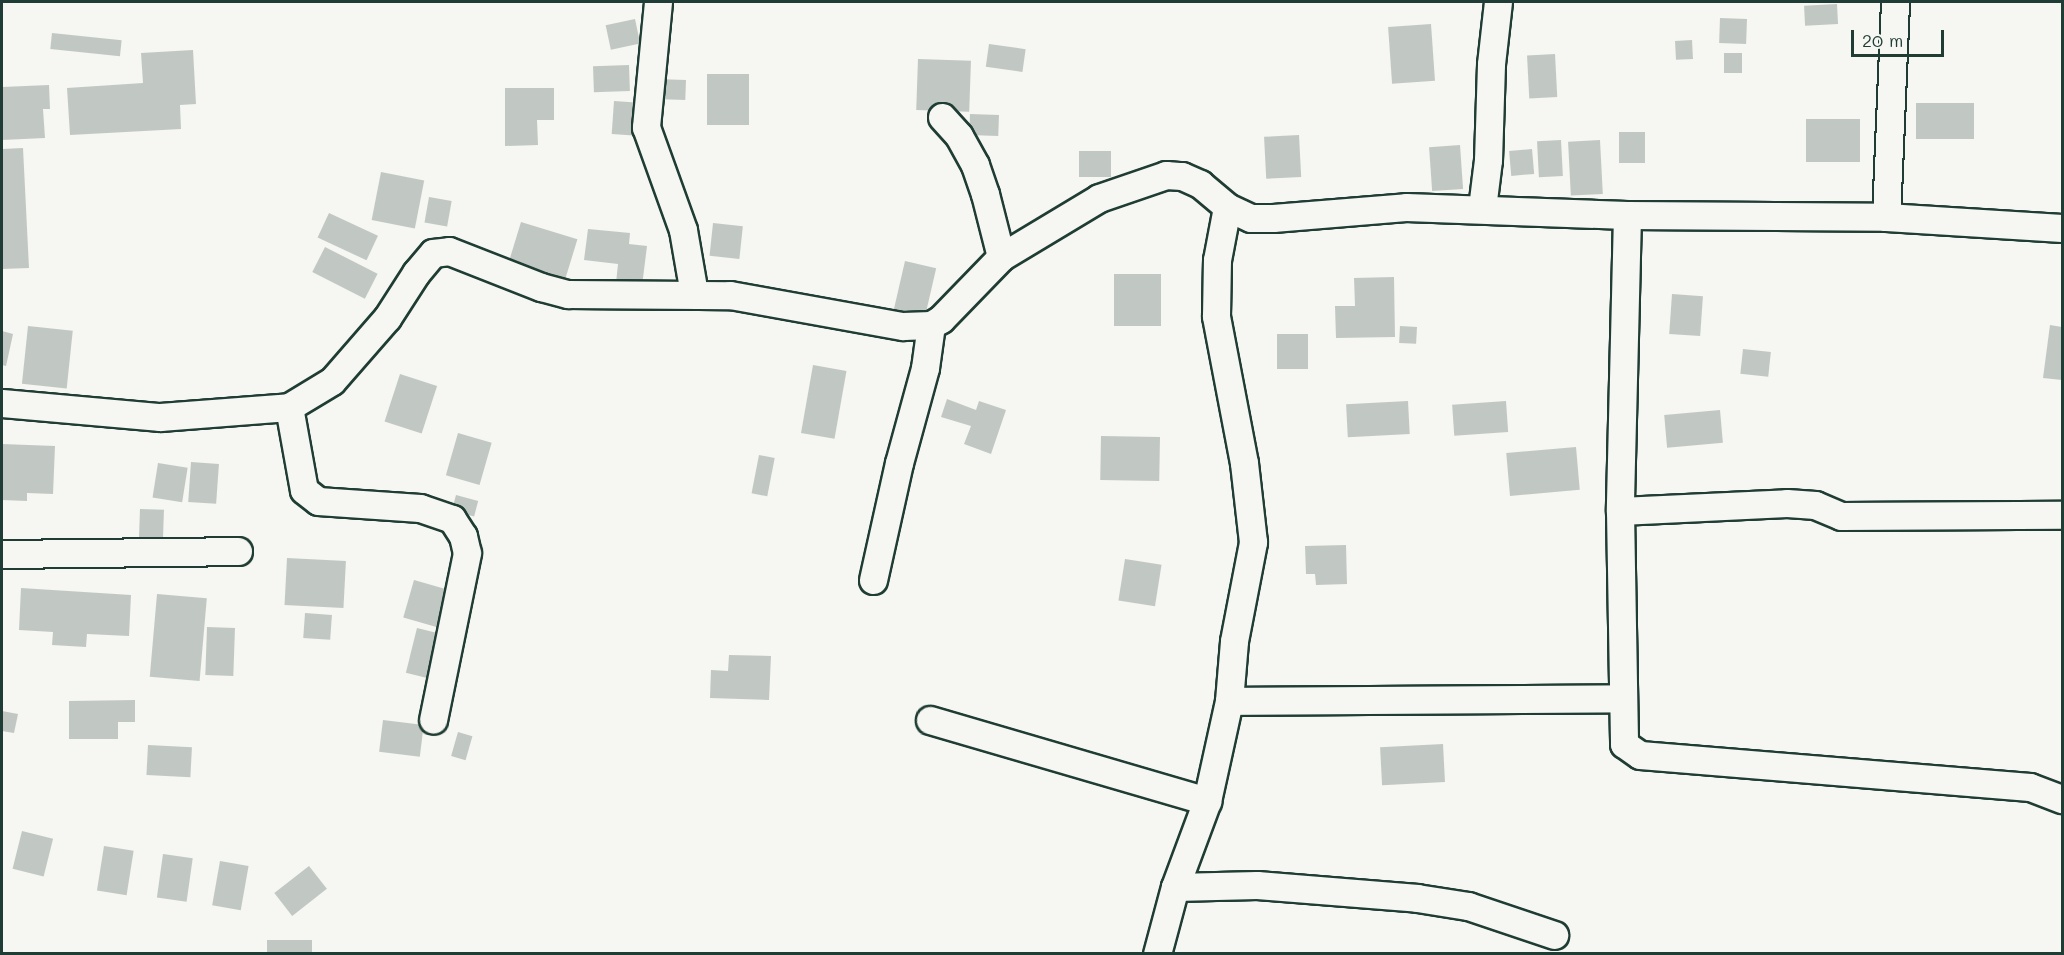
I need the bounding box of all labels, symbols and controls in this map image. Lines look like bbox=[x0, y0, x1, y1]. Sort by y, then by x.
scale bar bbox=[1854, 18, 1947, 56]
text: 20 m bbox=[1862, 28, 1903, 52]

